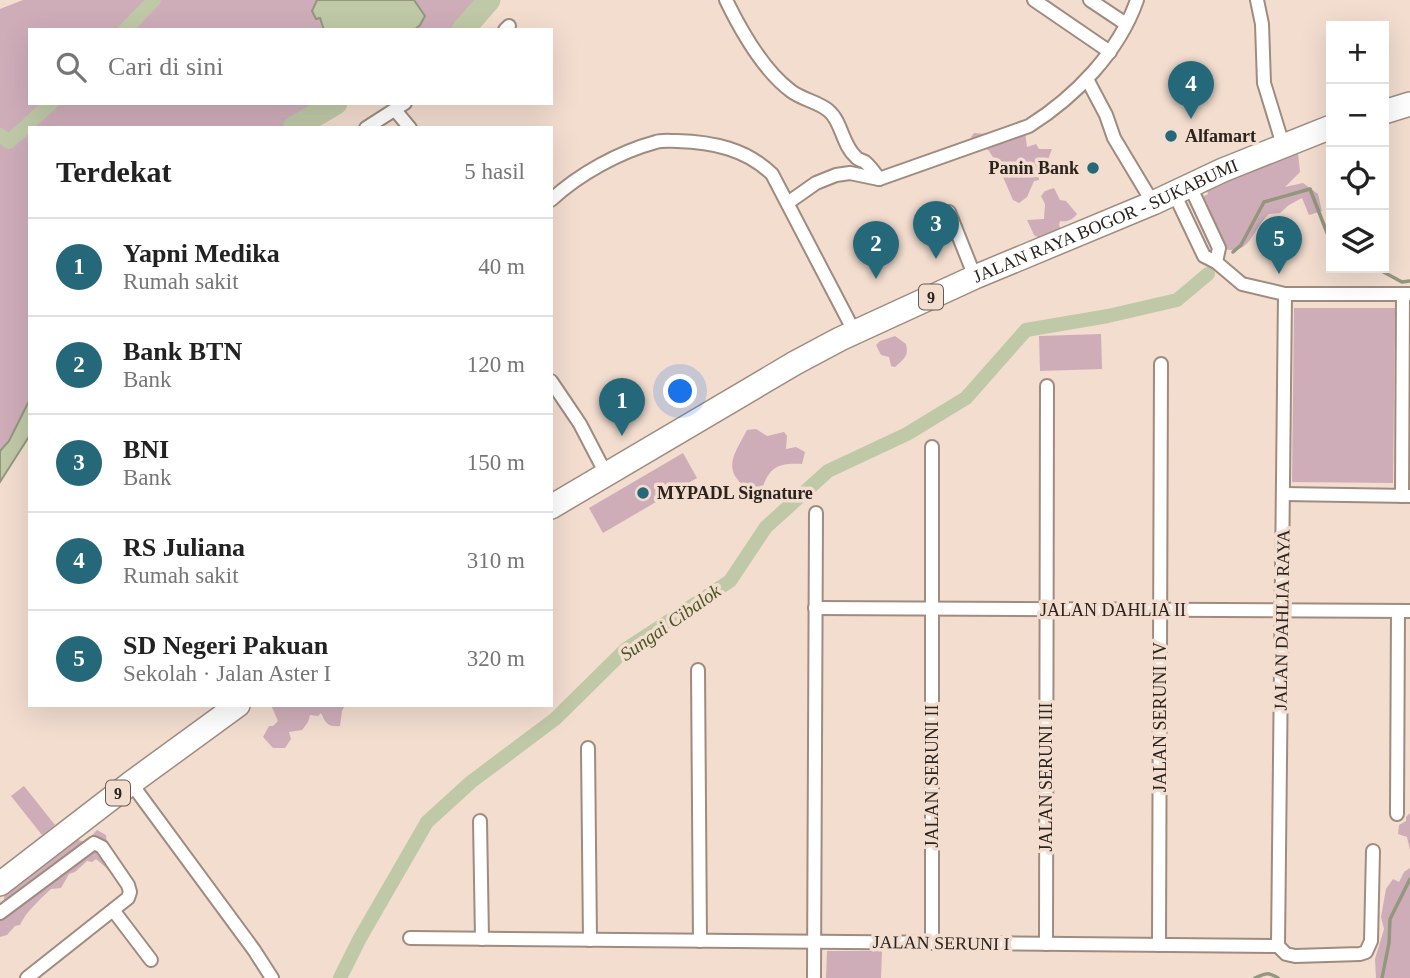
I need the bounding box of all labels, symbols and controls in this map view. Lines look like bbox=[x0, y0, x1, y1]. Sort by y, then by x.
map controls bbox=[1326, 21, 1389, 273]
button: + bbox=[1326, 21, 1389, 84]
search box bbox=[28, 28, 553, 105]
icon: search bbox=[52, 48, 90, 86]
text: Cari di sini bbox=[108, 52, 224, 81]
pin: 4 bbox=[1168, 61, 1214, 119]
button: − bbox=[1326, 84, 1389, 147]
place label: Alfamart bbox=[1185, 126, 1256, 146]
marker: Alfamart bbox=[1163, 128, 1179, 144]
button: locate bbox=[1326, 147, 1389, 210]
text: Terdekat bbox=[56, 155, 172, 188]
street label: JALAN RAYA BOGOR - SUKABUMI bbox=[970, 155, 1241, 287]
place label: Panin Bank bbox=[988, 158, 1079, 178]
text: 5 hasil bbox=[464, 159, 525, 184]
marker: Panin Bank bbox=[1085, 160, 1101, 176]
pin: 3 bbox=[913, 201, 959, 259]
button: layers bbox=[1326, 210, 1389, 273]
pin: 5 bbox=[1256, 216, 1302, 274]
pin: 2 bbox=[853, 221, 899, 279]
text: Yapni Medika bbox=[123, 239, 280, 268]
text: 1 bbox=[73, 254, 85, 279]
text: 40 m bbox=[478, 254, 525, 279]
text: Rumah sakit bbox=[123, 269, 239, 294]
road number: 9 bbox=[919, 284, 943, 310]
text: Bank BTN bbox=[123, 337, 242, 366]
text: 2 bbox=[73, 352, 85, 377]
text: 120 m bbox=[467, 352, 525, 377]
text: Bank bbox=[123, 367, 172, 392]
your location bbox=[663, 374, 697, 408]
pin: 1 bbox=[599, 378, 645, 436]
text: BNI bbox=[123, 435, 169, 464]
text: 3 bbox=[73, 450, 85, 475]
text: 150 m bbox=[467, 450, 525, 475]
text: Bank bbox=[123, 465, 172, 490]
place label: MYPADL Signature bbox=[657, 483, 813, 503]
marker: MYPADL Signature bbox=[635, 485, 651, 501]
street label: JALAN DAHLIA RAYA bbox=[1270, 529, 1294, 711]
text: RS Juliana bbox=[123, 533, 245, 562]
text: 4 bbox=[73, 548, 85, 573]
text: 310 m bbox=[467, 548, 525, 573]
text: Rumah sakit bbox=[123, 563, 239, 588]
water label: Sungai Cibalok bbox=[616, 580, 725, 665]
street label: JALAN DAHLIA II bbox=[1040, 600, 1186, 620]
text: SD Negeri Pakuan bbox=[123, 631, 328, 660]
street label: JALAN SERUNI IV bbox=[1150, 642, 1170, 792]
text: 5 bbox=[73, 646, 85, 671]
text: 320 m bbox=[467, 646, 525, 671]
text: Sekolah · Jalan Aster I bbox=[123, 661, 331, 686]
street label: JALAN SERUNI III bbox=[1036, 703, 1056, 851]
street label: JALAN SERUNI II bbox=[922, 705, 942, 848]
road number: 9 bbox=[106, 780, 130, 806]
street label: JALAN SERUNI I bbox=[872, 932, 1010, 954]

